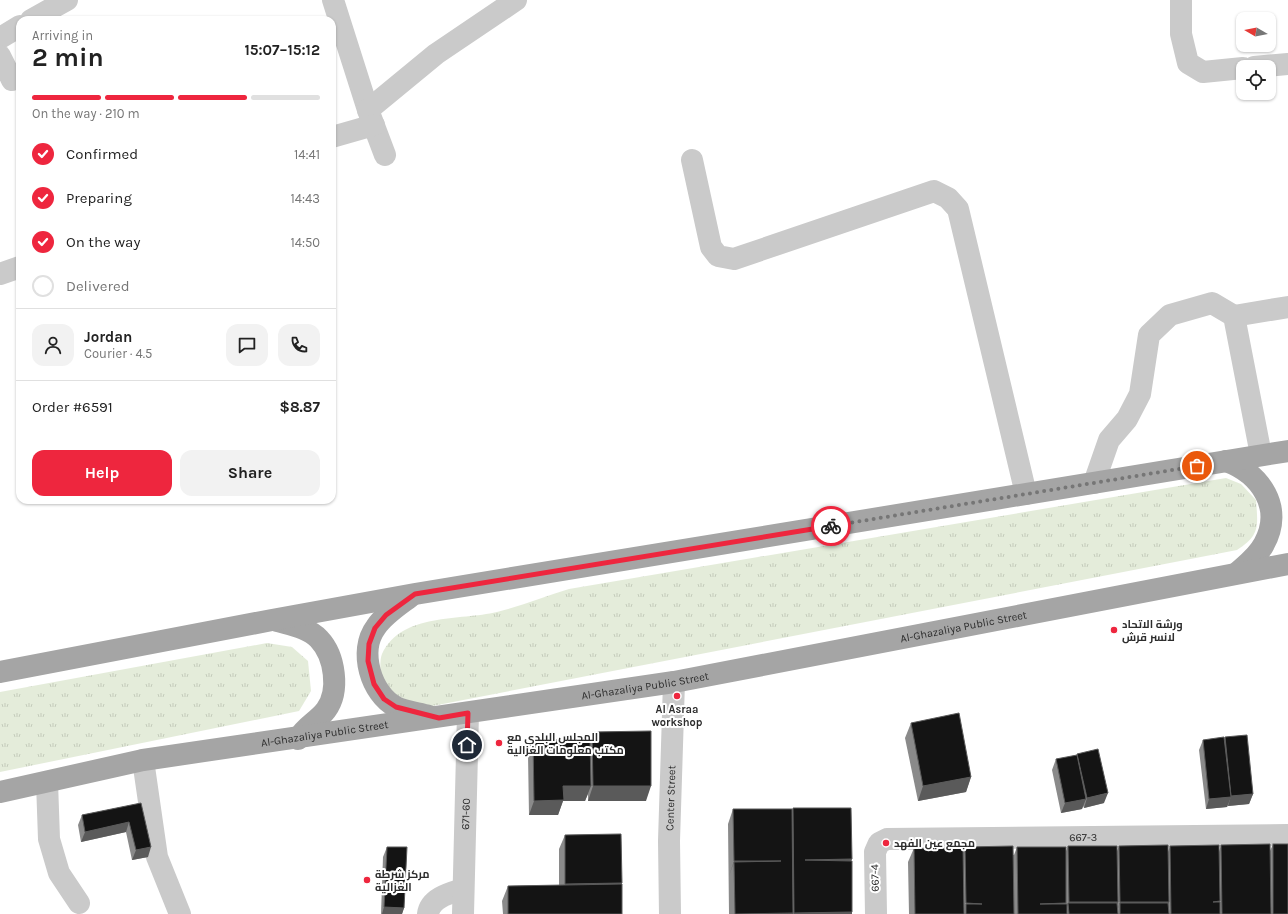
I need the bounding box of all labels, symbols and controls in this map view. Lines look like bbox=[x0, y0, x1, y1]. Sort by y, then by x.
north arrow bbox=[1236, 12, 1276, 52]
map controls bbox=[1236, 12, 1276, 100]
text: Arriving in bbox=[32, 28, 93, 43]
text: 15:07–15:12 bbox=[245, 41, 320, 59]
text: 2 min bbox=[32, 42, 104, 73]
button: locate bbox=[1236, 60, 1276, 100]
text: On the way · 210 m bbox=[32, 106, 140, 121]
icon: check bbox=[32, 143, 54, 165]
text: Confirmed bbox=[66, 145, 138, 163]
text: 14:41 bbox=[294, 147, 320, 162]
icon: check bbox=[32, 187, 54, 209]
text: Preparing bbox=[66, 189, 132, 207]
text: 14:43 bbox=[291, 191, 320, 206]
icon: check bbox=[32, 231, 54, 253]
text: On the way bbox=[66, 233, 140, 251]
text: 14:50 bbox=[290, 235, 320, 250]
text: Delivered bbox=[66, 277, 130, 295]
button: person bbox=[32, 324, 74, 366]
button: chat bbox=[226, 324, 268, 366]
button: phone bbox=[278, 324, 320, 366]
text: Jordan bbox=[84, 328, 132, 346]
text: Courier · 4.5 bbox=[84, 346, 152, 361]
text: Order #6591 bbox=[32, 398, 113, 416]
text: $8.87 bbox=[280, 398, 320, 416]
pin bbox=[1180, 449, 1214, 483]
button: Help bbox=[32, 450, 172, 496]
button: Share bbox=[180, 450, 320, 496]
icon: bag bbox=[1186, 455, 1208, 477]
courier bbox=[811, 506, 851, 546]
icon: bike bbox=[820, 515, 842, 537]
street label: Al-Ghazaliya Public Street bbox=[899, 608, 1028, 645]
place label: ورشة الاتحاد لانسر قرش bbox=[1122, 618, 1183, 644]
marker: ورشة الاتحاد لانسر قرش bbox=[1109, 625, 1119, 635]
street label: Al-Ghazaliya Public Street bbox=[580, 669, 710, 702]
marker: Al Asraa workshop bbox=[672, 691, 682, 701]
place label: Al Asraa workshop bbox=[652, 703, 703, 729]
street label: Al-Ghazaliya Public Street bbox=[260, 718, 389, 749]
pin bbox=[450, 728, 484, 762]
place label: المجلس البلدي مع مكتب معلومات الغزالية bbox=[507, 731, 624, 758]
icon: home bbox=[456, 734, 478, 756]
marker: المجلس البلدي مع مكتب معلومات الغزالية bbox=[494, 738, 504, 748]
street label: Center Street bbox=[663, 765, 678, 831]
street label: 671-60 bbox=[459, 798, 472, 830]
street label: 667-3 bbox=[1069, 830, 1097, 844]
place label: مجمع عين الفهد bbox=[894, 837, 975, 851]
marker: مجمع عين الفهد bbox=[881, 838, 891, 848]
street label: 667-4 bbox=[868, 864, 882, 892]
place label: مركز شرطة الغزالية bbox=[375, 868, 430, 894]
marker: مركز شرطة الغزالية bbox=[362, 875, 372, 885]

